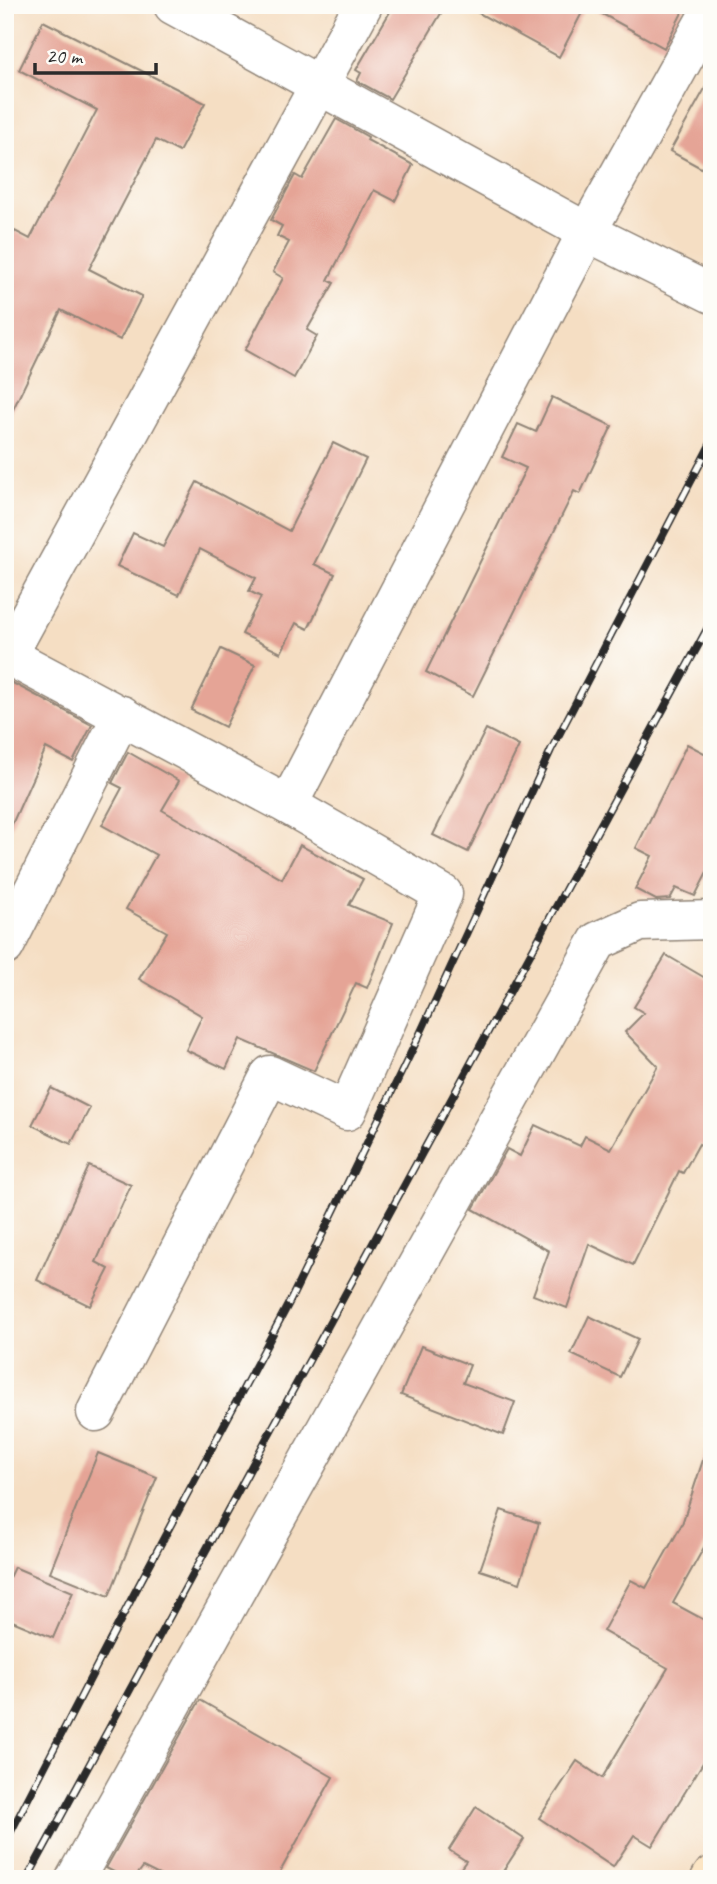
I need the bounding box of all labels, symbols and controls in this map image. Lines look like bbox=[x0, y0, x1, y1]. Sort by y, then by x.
scale bar bbox=[35, 32, 156, 76]
text: 20 m bbox=[46, 43, 84, 69]

